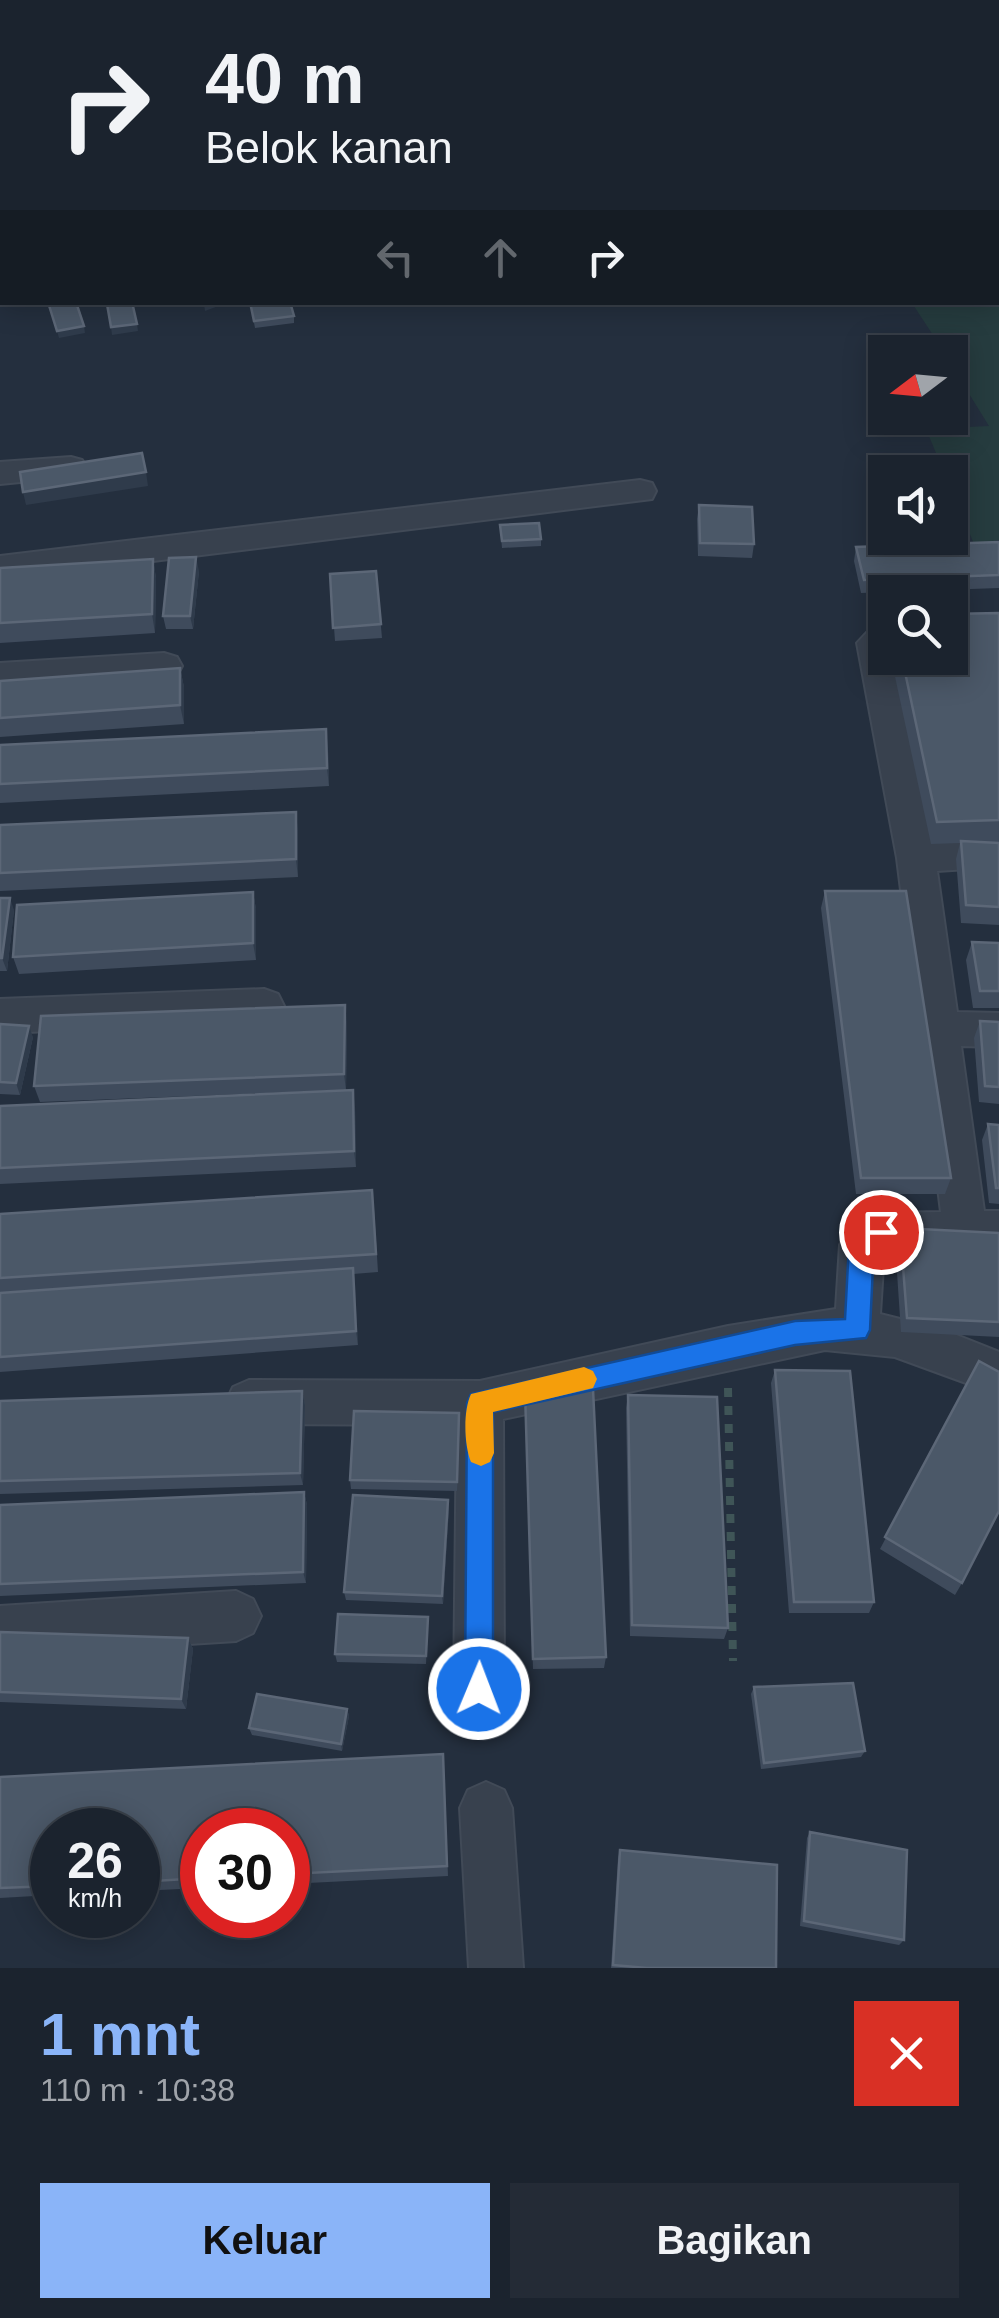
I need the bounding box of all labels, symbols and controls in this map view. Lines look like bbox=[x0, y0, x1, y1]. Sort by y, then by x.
icon: right bbox=[40, 40, 170, 170]
text: 40 m bbox=[205, 40, 365, 118]
text: Belok kanan bbox=[205, 122, 453, 173]
icon: left bbox=[368, 230, 423, 285]
icon: ahead bbox=[473, 230, 528, 285]
icon: right bbox=[578, 230, 633, 285]
north arrow bbox=[868, 335, 968, 435]
map controls bbox=[868, 335, 968, 675]
button: sound bbox=[868, 455, 968, 555]
button: search bbox=[868, 575, 968, 675]
pin bbox=[839, 1190, 924, 1275]
icon: arrive bbox=[854, 1205, 909, 1260]
position arrow bbox=[427, 1637, 531, 1741]
speed limit sign: 30 bbox=[180, 1808, 310, 1938]
text: 26 bbox=[67, 1833, 123, 1889]
text: km/h bbox=[68, 1884, 122, 1912]
text: 1 mnt bbox=[40, 2001, 200, 2068]
button: close bbox=[854, 2001, 959, 2106]
text: 110 m · 10:38 bbox=[40, 2072, 235, 2108]
button: Keluar bbox=[40, 2183, 490, 2298]
button: Bagikan bbox=[510, 2183, 959, 2298]

